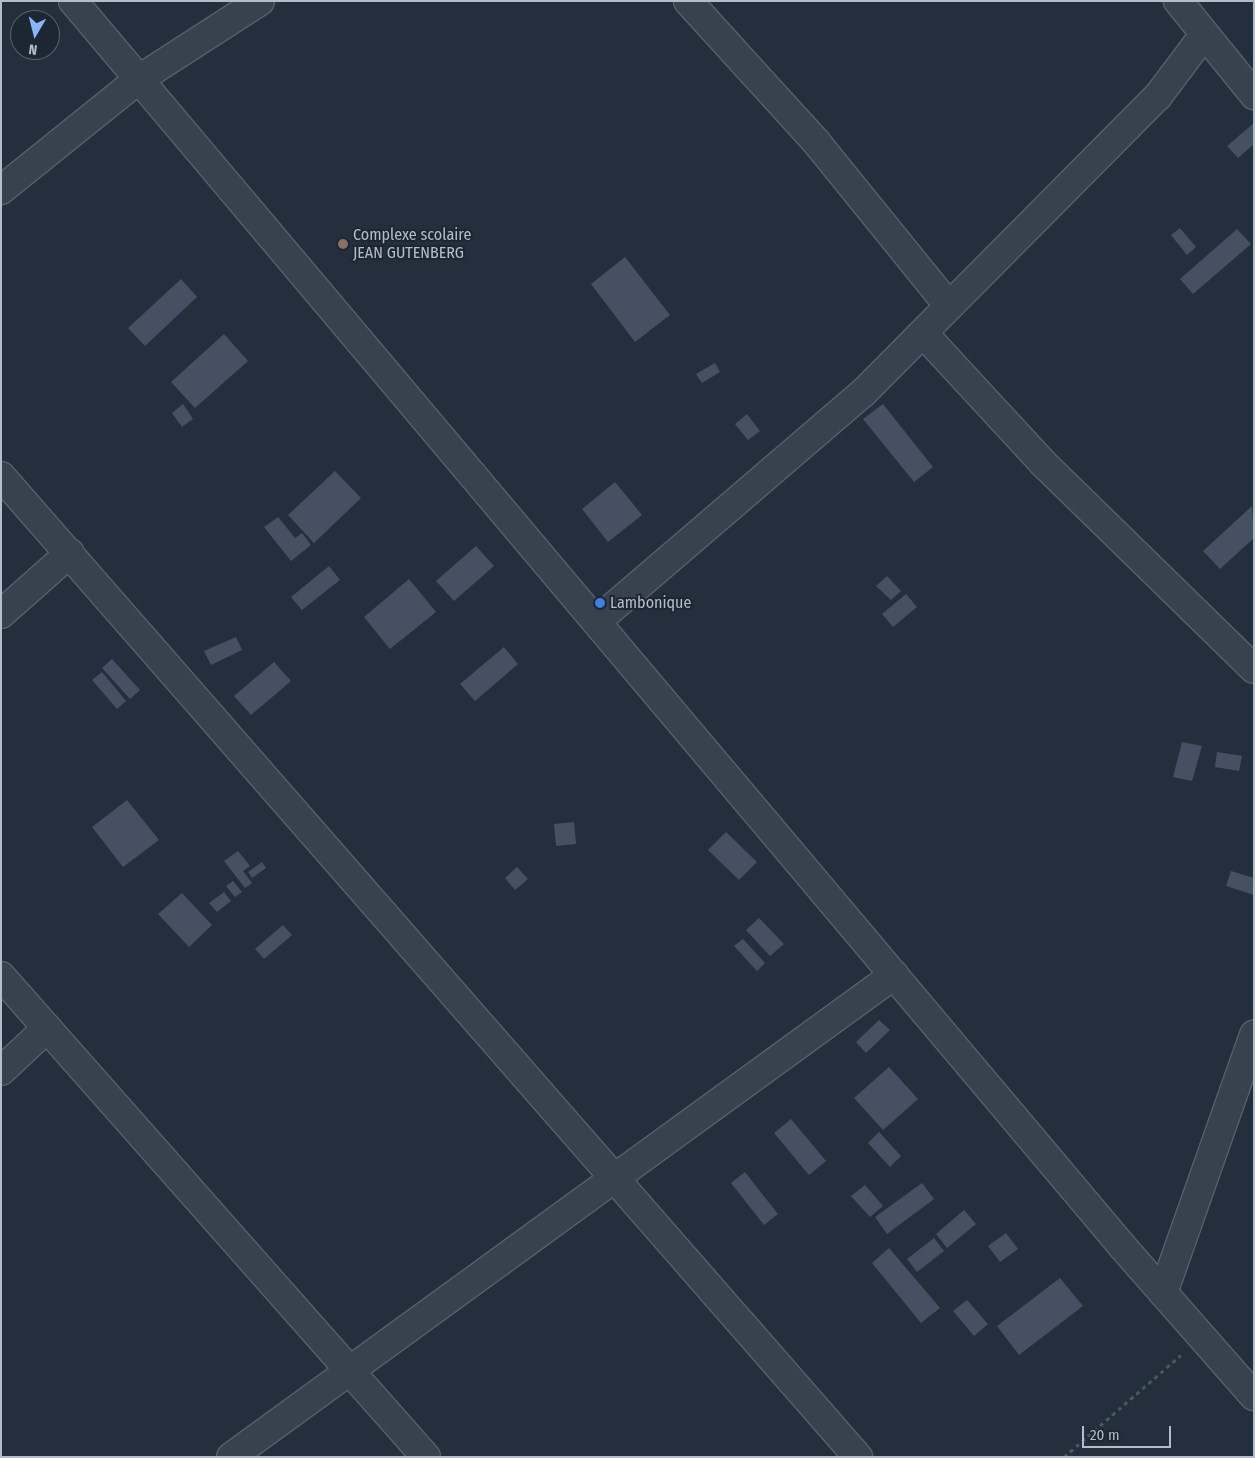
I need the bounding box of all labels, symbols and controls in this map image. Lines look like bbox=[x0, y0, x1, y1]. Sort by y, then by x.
north arrow bbox=[10, 10, 60, 60]
text: N bbox=[28, 40, 38, 58]
place label: Complexe scolaire JEAN GUTENBERG bbox=[353, 225, 471, 263]
marker: Complexe scolaire JEAN GUTENBERG bbox=[337, 238, 349, 250]
place label: Lambonique bbox=[610, 593, 691, 613]
marker: Lambonique bbox=[594, 597, 606, 609]
scale bar bbox=[1085, 1416, 1174, 1448]
text: 20 m bbox=[1090, 1426, 1120, 1444]

